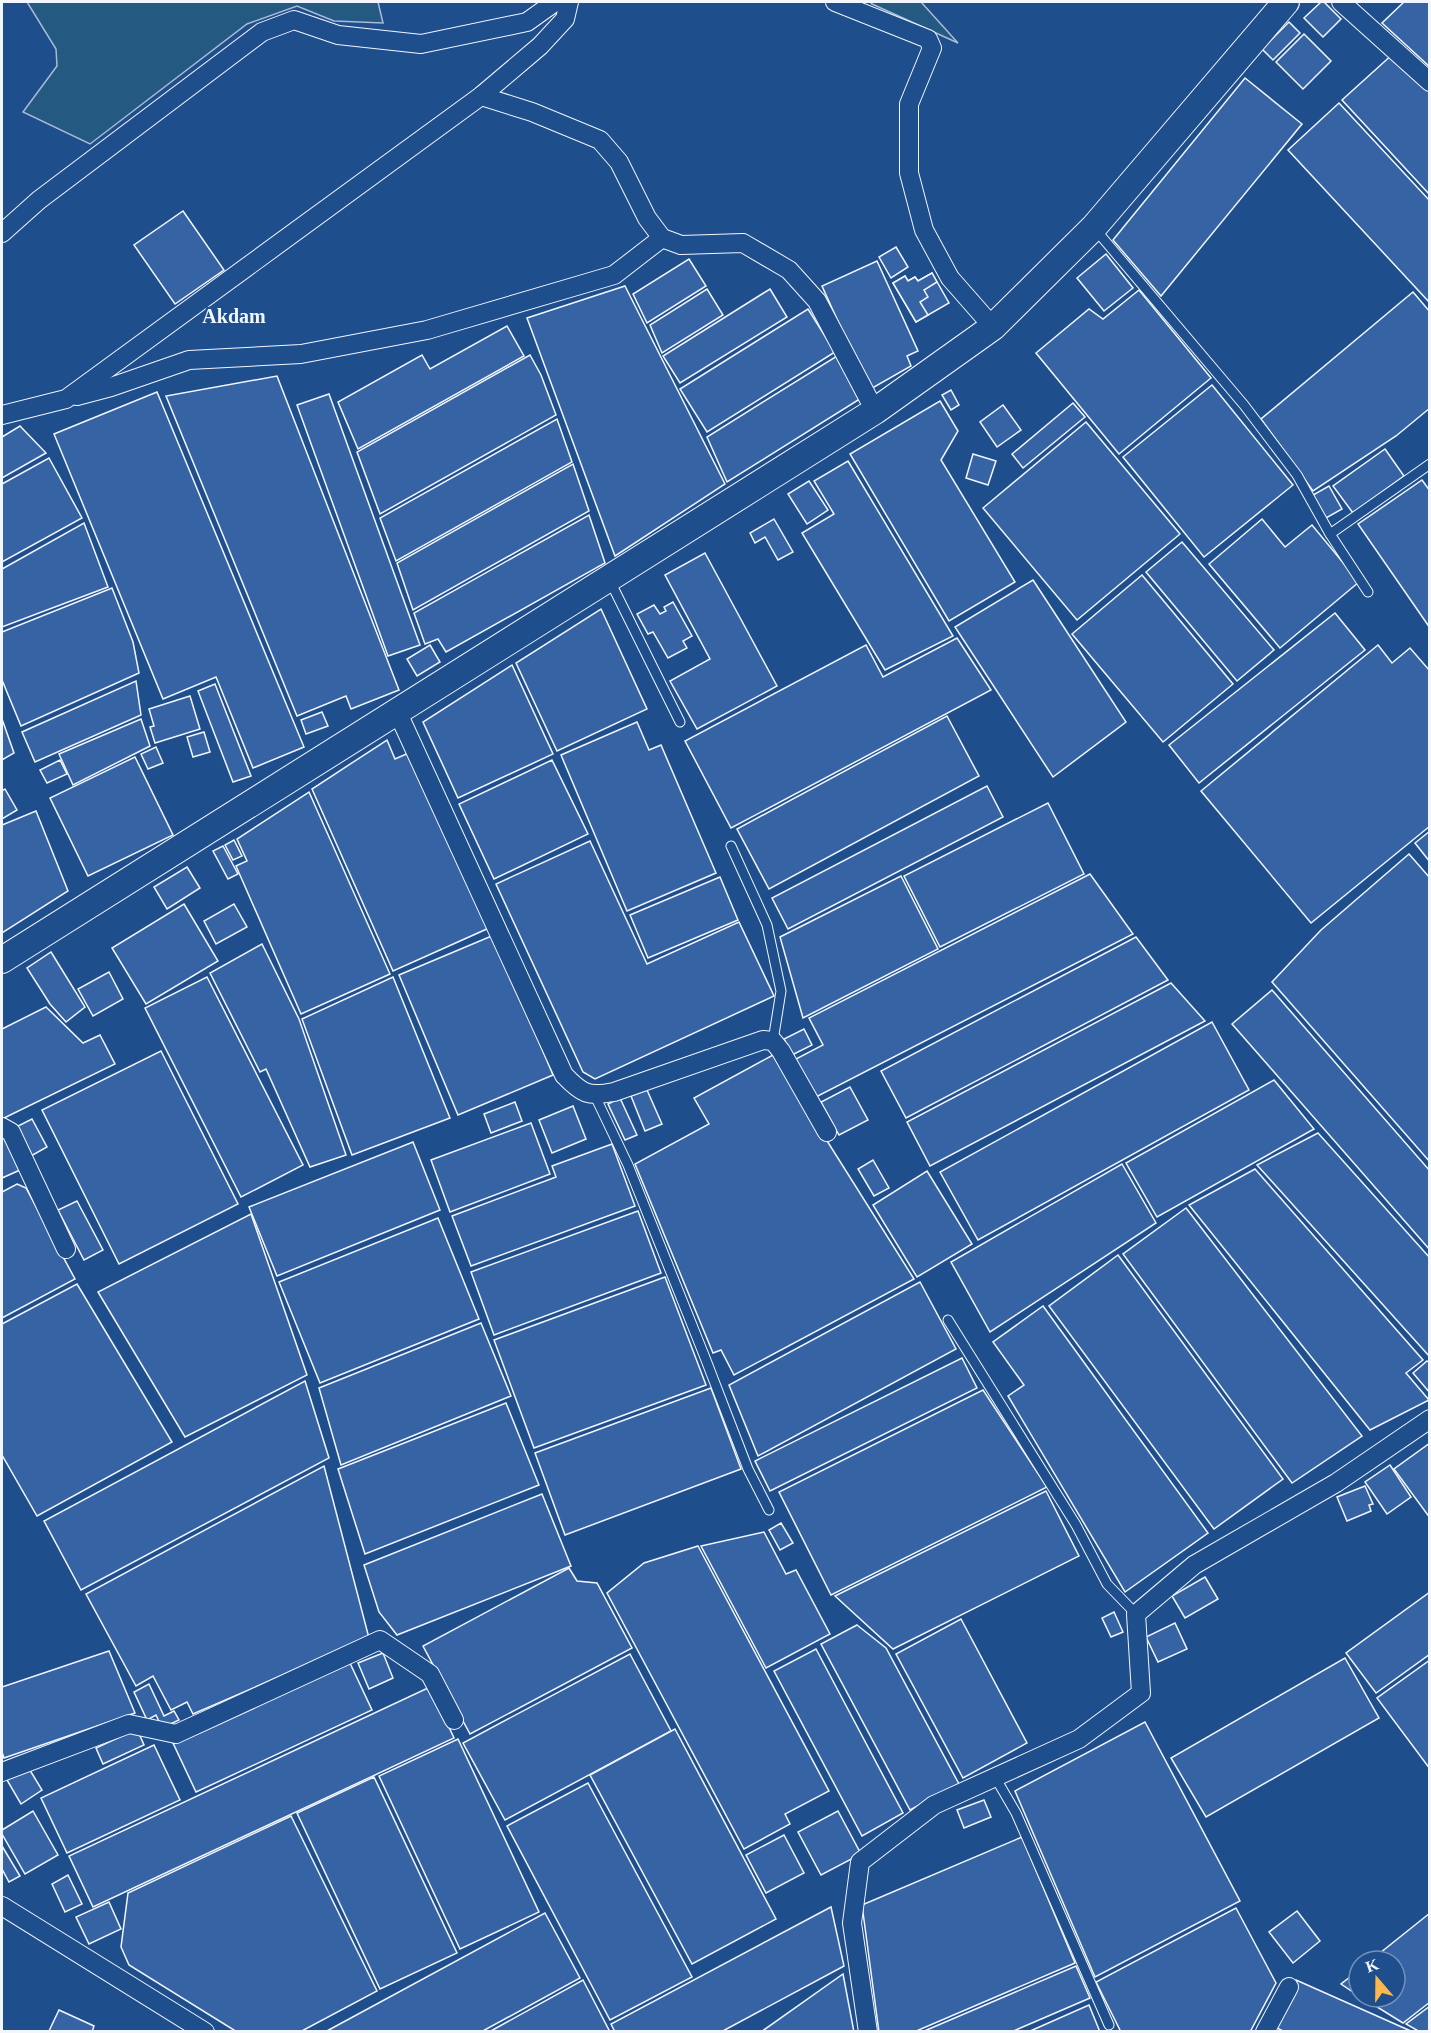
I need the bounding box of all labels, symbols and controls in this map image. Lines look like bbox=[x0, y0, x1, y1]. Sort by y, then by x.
district label: Akdam bbox=[202, 305, 266, 327]
north arrow bbox=[1347, 1949, 1407, 2009]
text: K bbox=[1363, 1955, 1381, 1975]

